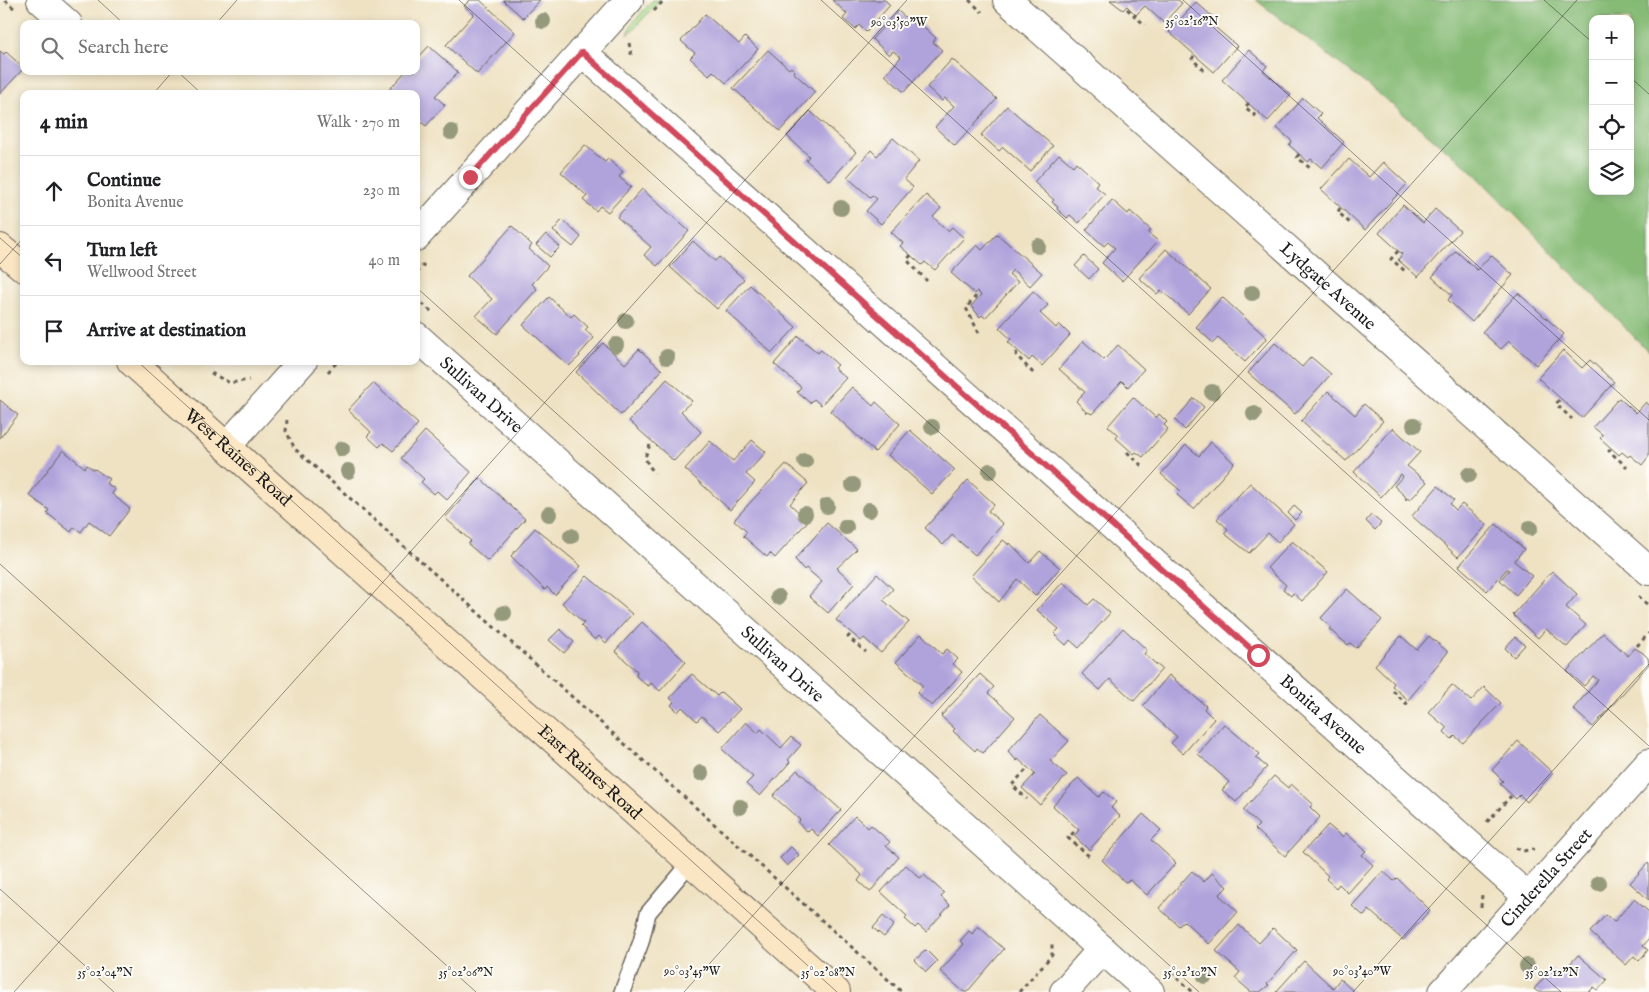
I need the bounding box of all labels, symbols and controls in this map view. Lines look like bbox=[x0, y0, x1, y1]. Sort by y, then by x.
text: 35°02'16"N bbox=[1165, 14, 1219, 29]
text: 90°03'50"W bbox=[870, 15, 928, 30]
map controls bbox=[1589, 15, 1634, 195]
button: + bbox=[1589, 15, 1634, 60]
search box bbox=[20, 20, 420, 75]
icon: search bbox=[38, 34, 66, 62]
text: Search here bbox=[78, 36, 169, 60]
button: − bbox=[1589, 60, 1634, 105]
button: locate bbox=[1589, 105, 1634, 150]
text: 4 min bbox=[40, 109, 88, 136]
text: Walk · 270 m bbox=[317, 113, 400, 133]
button: layers bbox=[1589, 150, 1634, 195]
route end bbox=[459, 166, 482, 189]
text: Continue bbox=[87, 169, 161, 193]
icon: ahead bbox=[40, 177, 68, 205]
text: 230 m bbox=[363, 181, 400, 201]
text: Bonita Avenue bbox=[87, 193, 184, 213]
street label: Lydgate Avenue bbox=[1274, 238, 1380, 336]
text: Turn left bbox=[87, 239, 158, 263]
icon: left bbox=[40, 247, 68, 275]
text: 40 m bbox=[368, 251, 400, 271]
text: Wellwood Street bbox=[87, 263, 197, 283]
icon: arrive bbox=[40, 317, 68, 345]
text: Arrive at destination bbox=[87, 319, 246, 343]
street label: Sullivan Drive bbox=[434, 352, 527, 439]
street label: West Raines Road bbox=[179, 404, 296, 512]
street label: Sullivan Drive bbox=[735, 622, 828, 708]
route start bbox=[1247, 644, 1270, 667]
street label: Bonita Avenue bbox=[1274, 670, 1371, 760]
street label: East Raines Road bbox=[532, 720, 646, 826]
street label: Cinderella Street bbox=[1496, 824, 1598, 933]
text: 90°03'45"W bbox=[663, 964, 721, 979]
text: 90°03'40"W bbox=[1332, 964, 1391, 979]
text: 35°02'04"N bbox=[77, 965, 133, 980]
text: 35°02'06"N bbox=[439, 965, 494, 980]
text: 35°02'08"N bbox=[801, 965, 856, 980]
text: 35°02'10"N bbox=[1163, 965, 1218, 980]
text: 35°02'12"N bbox=[1525, 965, 1580, 980]

